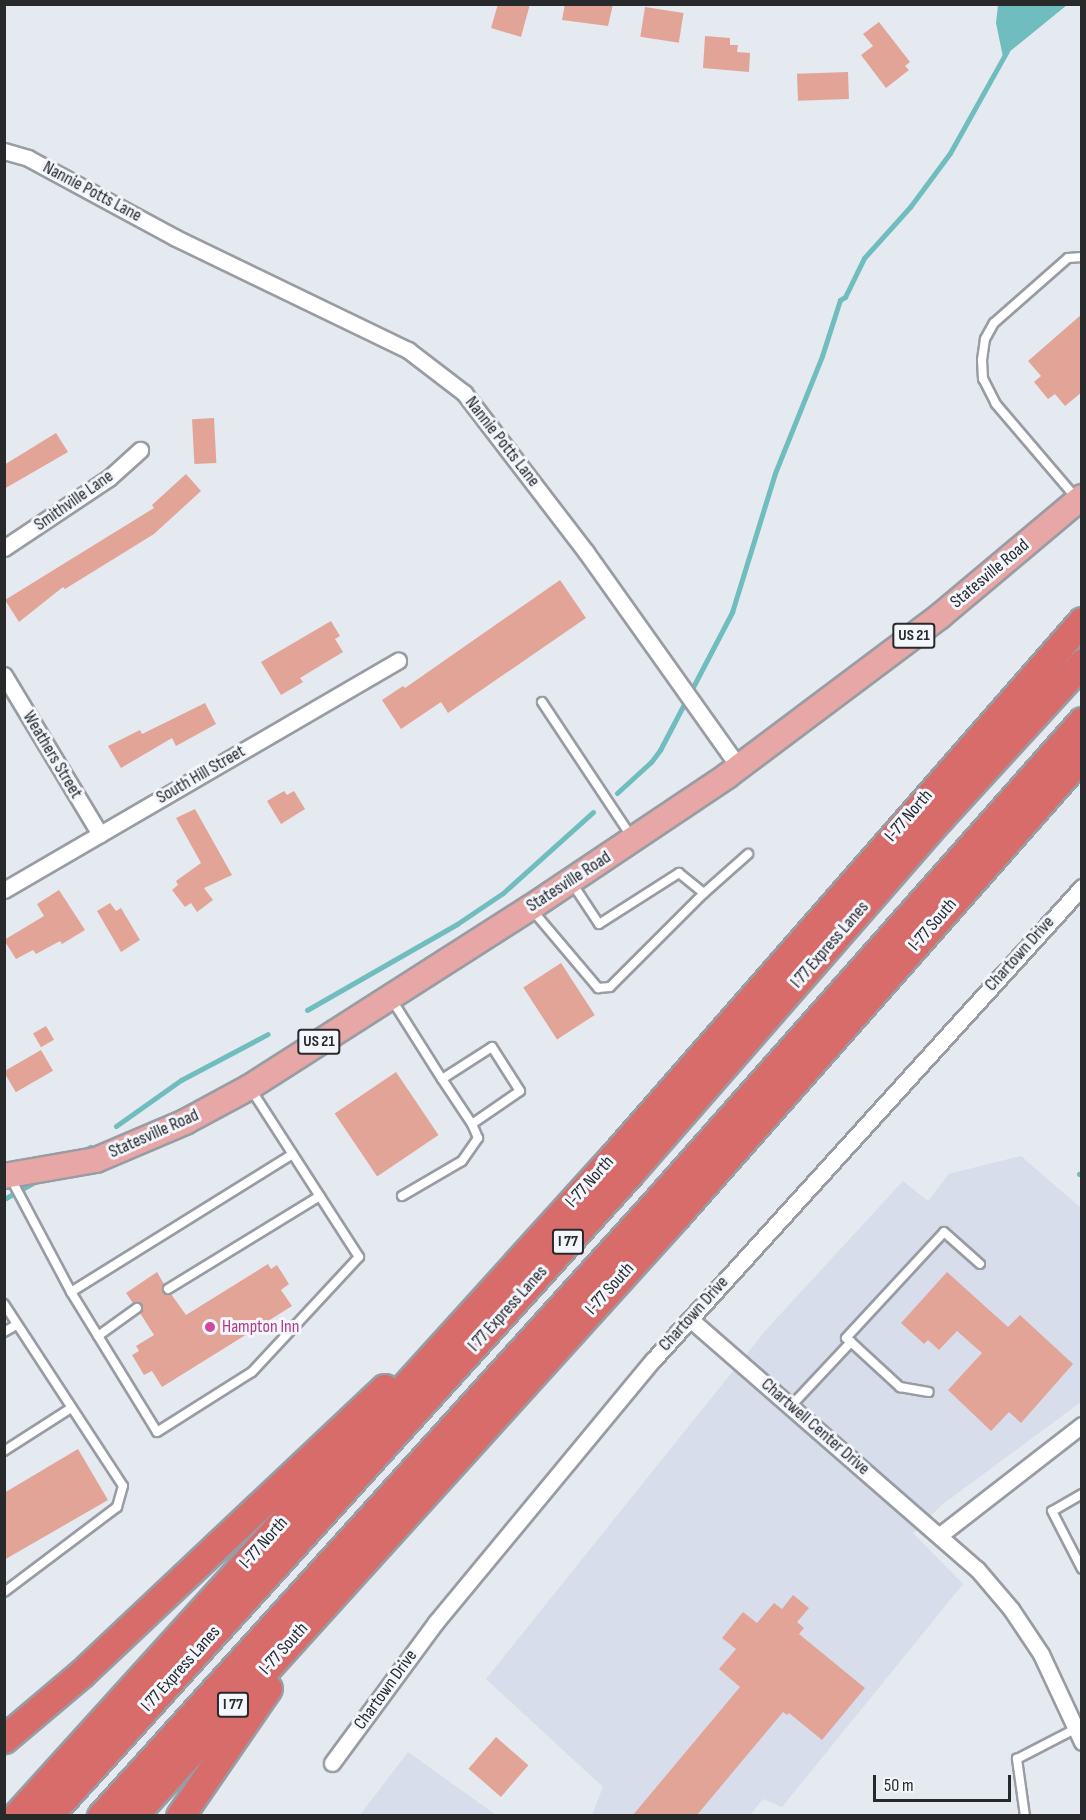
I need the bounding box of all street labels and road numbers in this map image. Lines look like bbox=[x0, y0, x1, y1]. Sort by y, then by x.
street label: Nannie Potts Lane bbox=[39, 157, 145, 227]
street label: Nannie Potts Lane bbox=[460, 393, 544, 491]
street label: Smithville Lane bbox=[30, 466, 118, 536]
street label: Statesville Road bbox=[946, 535, 1034, 613]
road number: US 21 bbox=[892, 623, 936, 649]
street label: Weathers Street bbox=[17, 707, 87, 803]
street label: South Hill Street bbox=[153, 741, 249, 809]
street label: I-77 North bbox=[881, 786, 937, 846]
street label: Statesville Road bbox=[523, 847, 615, 917]
street label: I-77 South bbox=[904, 894, 962, 956]
street label: I 77 Express Lanes bbox=[786, 897, 874, 993]
street label: Chartown Drive bbox=[981, 912, 1059, 996]
road number: US 21 bbox=[296, 1029, 342, 1055]
street label: Statesville Road bbox=[106, 1105, 202, 1163]
street label: I-77 North bbox=[561, 1152, 619, 1212]
road number: I 77 bbox=[552, 1229, 584, 1255]
street label: I-77 South bbox=[581, 1258, 639, 1320]
street label: I 77 Express Lanes bbox=[464, 1262, 552, 1356]
street label: Chartown Drive bbox=[655, 1272, 733, 1356]
street label: Chartwell Center Drive bbox=[756, 1374, 874, 1480]
street label: I-77 North bbox=[235, 1513, 293, 1573]
street label: I-77 South bbox=[255, 1618, 313, 1680]
street label: I 77 Express Lanes bbox=[137, 1622, 225, 1716]
street label: Chartown Drive bbox=[350, 1646, 422, 1734]
road number: I 77 bbox=[216, 1692, 250, 1718]

